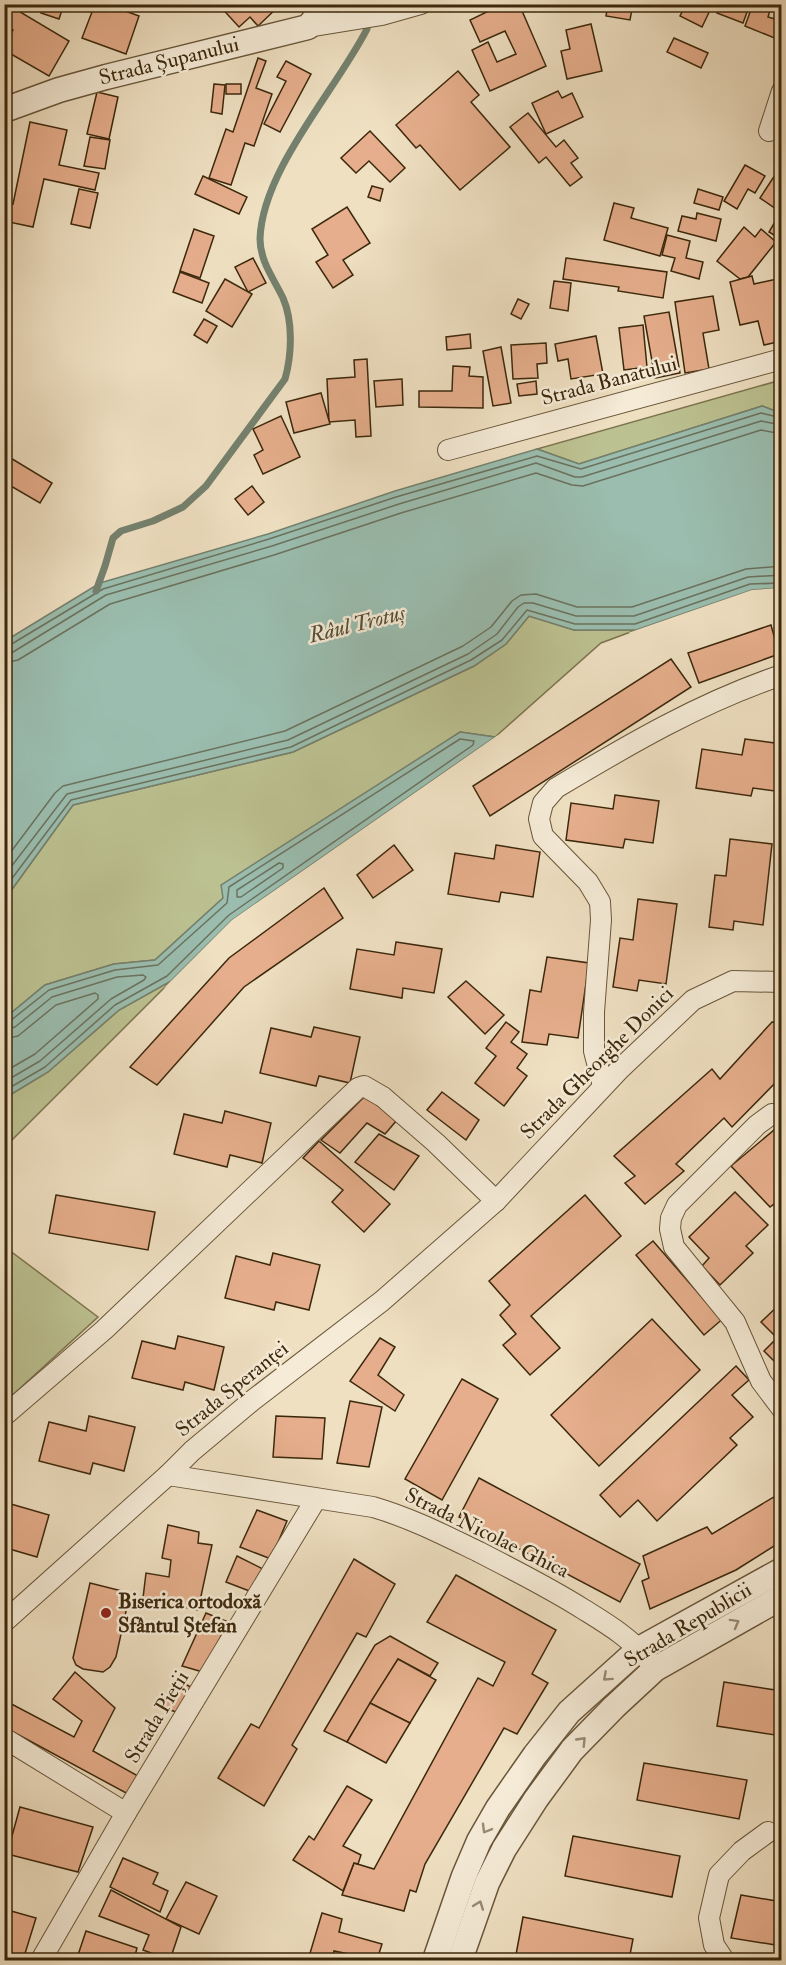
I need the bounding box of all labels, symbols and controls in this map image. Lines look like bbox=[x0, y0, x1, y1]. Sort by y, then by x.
street label: Strada Șupanului bbox=[96, 30, 242, 91]
street label: Strada Banatului bbox=[538, 350, 680, 412]
water label: Râul Trotuș bbox=[305, 598, 409, 650]
street label: Strada Gheorghe Donici bbox=[515, 980, 680, 1145]
street label: Strada Speranței bbox=[170, 1335, 294, 1443]
street label: Strada Nicolae Ghica bbox=[400, 1482, 574, 1585]
street label: Strada Republicii bbox=[619, 1576, 757, 1674]
place label: Biserica ortodoxă Sfântul Ștefan bbox=[118, 1588, 262, 1639]
marker: Biserica ortodoxă Sfântul Ștefan bbox=[99, 1606, 113, 1620]
one-way arrow bbox=[729, 1619, 739, 1630]
street label: Strada Pieții bbox=[119, 1666, 195, 1768]
one-way arrow bbox=[603, 1670, 614, 1681]
one-way arrow bbox=[574, 1737, 585, 1748]
one-way arrow bbox=[482, 1823, 494, 1833]
one-way arrow bbox=[471, 1900, 484, 1911]

